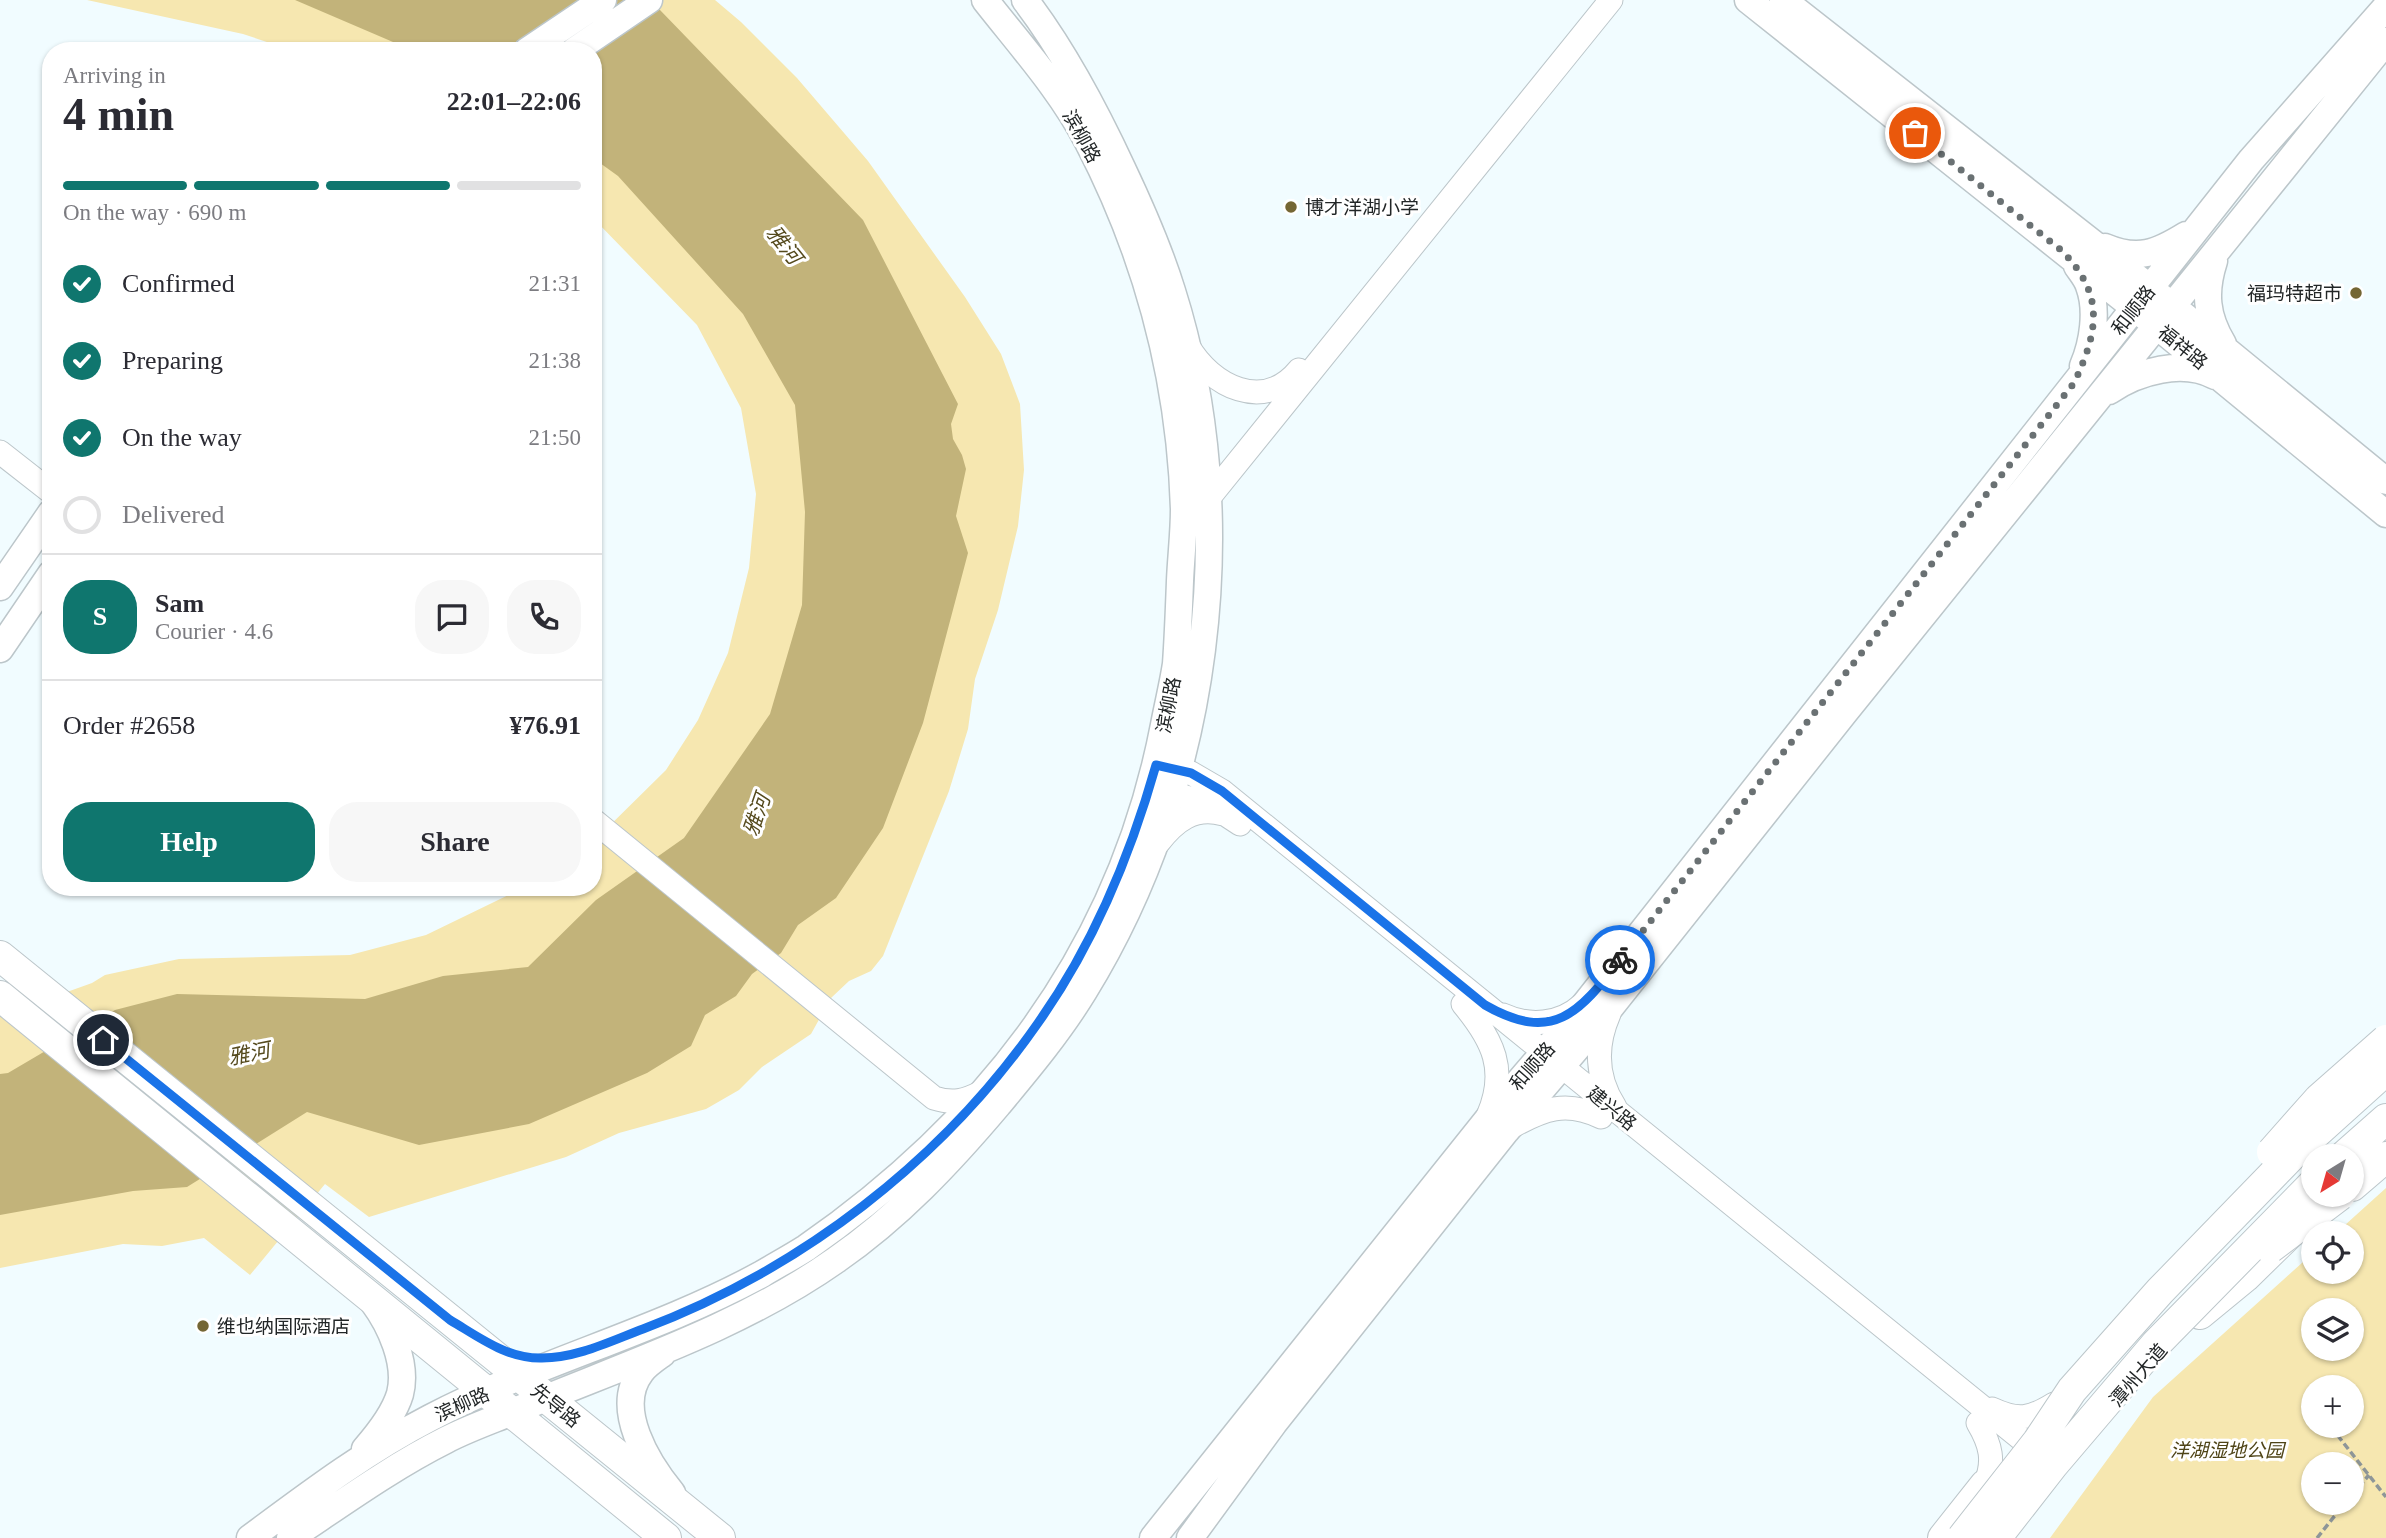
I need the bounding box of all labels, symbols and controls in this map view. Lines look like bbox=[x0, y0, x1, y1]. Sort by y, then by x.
text: Arriving in bbox=[63, 63, 166, 88]
text: 22:01–22:06 bbox=[447, 87, 581, 116]
text: 4 min bbox=[63, 89, 174, 140]
pin bbox=[1885, 103, 1945, 163]
street label: 滨柳路 bbox=[1059, 106, 1105, 166]
icon: bag bbox=[1896, 114, 1934, 152]
place label: 博才洋湖小学 bbox=[1305, 197, 1419, 218]
marker: 博才洋湖小学 bbox=[1283, 199, 1299, 215]
text: On the way · 690 m bbox=[63, 200, 246, 225]
water label: 雅河 bbox=[761, 221, 809, 272]
icon: check bbox=[63, 265, 101, 303]
text: Confirmed bbox=[122, 269, 235, 298]
text: 21:31 bbox=[529, 271, 581, 296]
street label: 和顺路 bbox=[2108, 281, 2159, 339]
place label: 福玛特超市 bbox=[2247, 283, 2342, 304]
marker: 福玛特超市 bbox=[2348, 285, 2364, 301]
street label: 福祥路 bbox=[2154, 321, 2211, 373]
icon: check bbox=[63, 342, 101, 380]
text: Preparing bbox=[122, 346, 223, 375]
text: 21:38 bbox=[529, 348, 581, 373]
icon: check bbox=[63, 419, 101, 457]
text: On the way bbox=[122, 423, 242, 452]
text: 21:50 bbox=[529, 425, 581, 450]
text: Delivered bbox=[122, 500, 225, 529]
button: chat bbox=[415, 580, 489, 654]
button: phone bbox=[507, 580, 581, 654]
text: Sam bbox=[155, 589, 204, 618]
text: S bbox=[93, 602, 107, 631]
text: Courier · 4.6 bbox=[155, 619, 273, 644]
street label: 滨柳路 bbox=[1153, 675, 1184, 735]
text: Order #2658 bbox=[63, 711, 195, 740]
text: ¥76.91 bbox=[510, 711, 581, 740]
water label: 雅河 bbox=[739, 787, 776, 839]
button: Help bbox=[63, 802, 315, 882]
button: Share bbox=[329, 802, 581, 882]
courier bbox=[1585, 925, 1655, 995]
icon: bike bbox=[1601, 941, 1639, 979]
pin bbox=[73, 1010, 133, 1070]
icon: home bbox=[84, 1021, 122, 1059]
water label: 雅河 bbox=[226, 1037, 276, 1070]
street label: 和顺路 bbox=[1506, 1038, 1559, 1095]
street label: 建兴路 bbox=[1583, 1082, 1640, 1134]
north arrow bbox=[2301, 1144, 2364, 1208]
map controls bbox=[2301, 1144, 2364, 1515]
button: locate bbox=[2301, 1221, 2364, 1284]
button: layers bbox=[2301, 1298, 2364, 1361]
place label: 维也纳国际酒店 bbox=[217, 1316, 350, 1337]
marker: 维也纳国际酒店 bbox=[195, 1318, 211, 1334]
street label: 潭州大道 bbox=[2106, 1340, 2171, 1411]
button: + bbox=[2301, 1375, 2364, 1438]
street label: 先导路 bbox=[527, 1379, 584, 1431]
street label: 滨柳路 bbox=[432, 1383, 493, 1426]
park label: 洋湖湿地公园 bbox=[2170, 1440, 2287, 1461]
button: − bbox=[2301, 1452, 2364, 1515]

